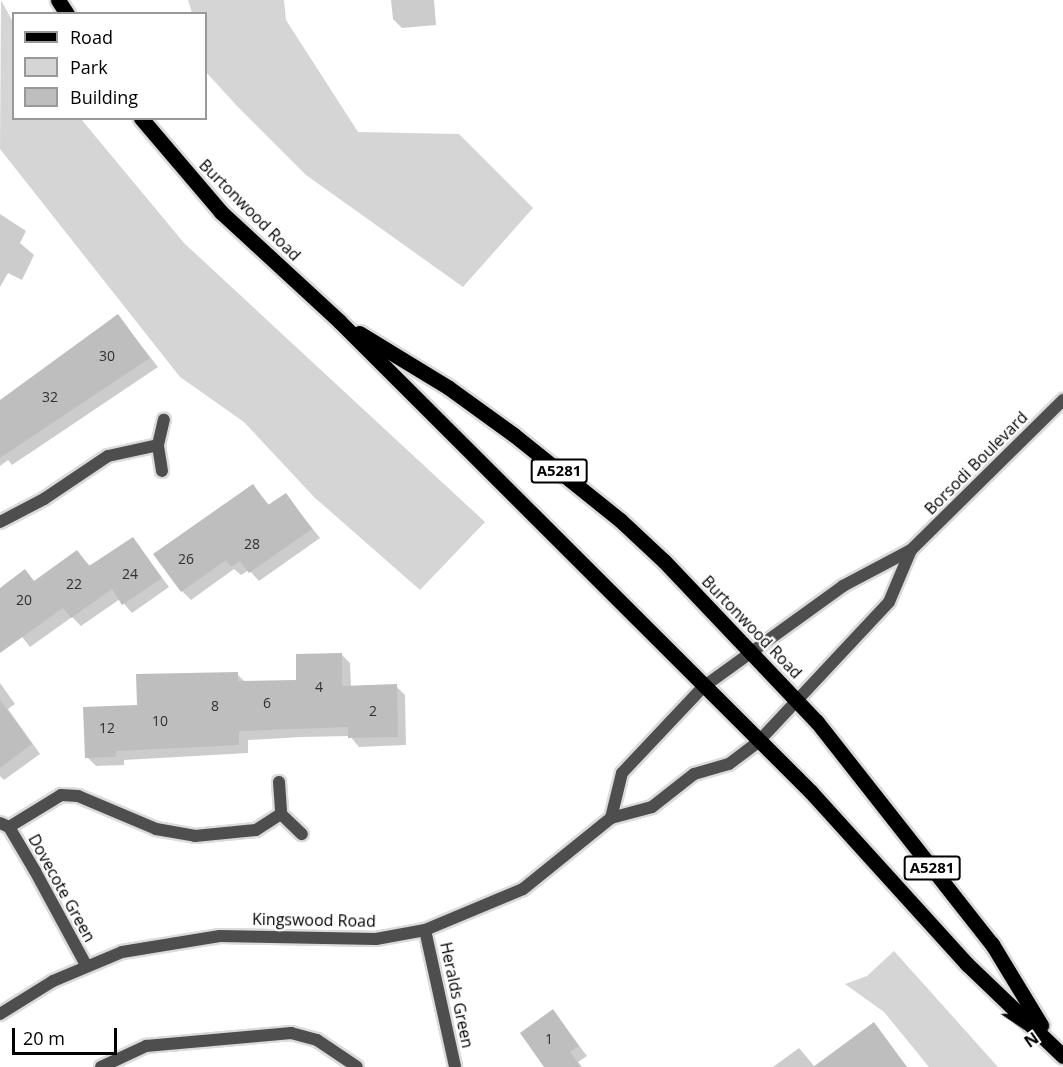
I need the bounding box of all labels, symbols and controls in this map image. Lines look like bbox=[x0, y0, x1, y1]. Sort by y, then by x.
legend bbox=[12, 12, 207, 120]
text: Road bbox=[70, 25, 113, 49]
text: Park bbox=[70, 55, 108, 79]
text: Building bbox=[70, 85, 138, 109]
street label: Burtonwood Road bbox=[195, 155, 305, 265]
house number: 30 bbox=[99, 348, 115, 364]
house number: 32 bbox=[42, 389, 58, 405]
street label: Borsodi Boulevard bbox=[921, 408, 1031, 518]
road number: A5281 bbox=[530, 459, 588, 483]
house number: 28 bbox=[244, 536, 260, 552]
house number: 26 bbox=[178, 551, 194, 567]
house number: 24 bbox=[122, 566, 138, 582]
street label: Burtonwood Road bbox=[698, 572, 806, 682]
house number: 22 bbox=[66, 576, 82, 592]
house number: 20 bbox=[16, 592, 32, 608]
house number: 4 bbox=[315, 679, 323, 695]
house number: 6 bbox=[263, 695, 271, 711]
house number: 8 bbox=[211, 698, 219, 714]
house number: 2 bbox=[369, 703, 377, 719]
house number: 10 bbox=[152, 713, 168, 729]
house number: 12 bbox=[99, 720, 115, 736]
street label: Dovecote Green bbox=[24, 831, 100, 945]
road number: A5281 bbox=[904, 856, 960, 880]
street label: Kingswood Road bbox=[252, 909, 376, 931]
street label: Heralds Green bbox=[436, 940, 478, 1050]
north arrow bbox=[991, 995, 1051, 1055]
scale bar bbox=[15, 1016, 120, 1054]
text: 20 m bbox=[23, 1026, 65, 1050]
text: N bbox=[1020, 1027, 1043, 1052]
house number: 1 bbox=[545, 1031, 553, 1047]

